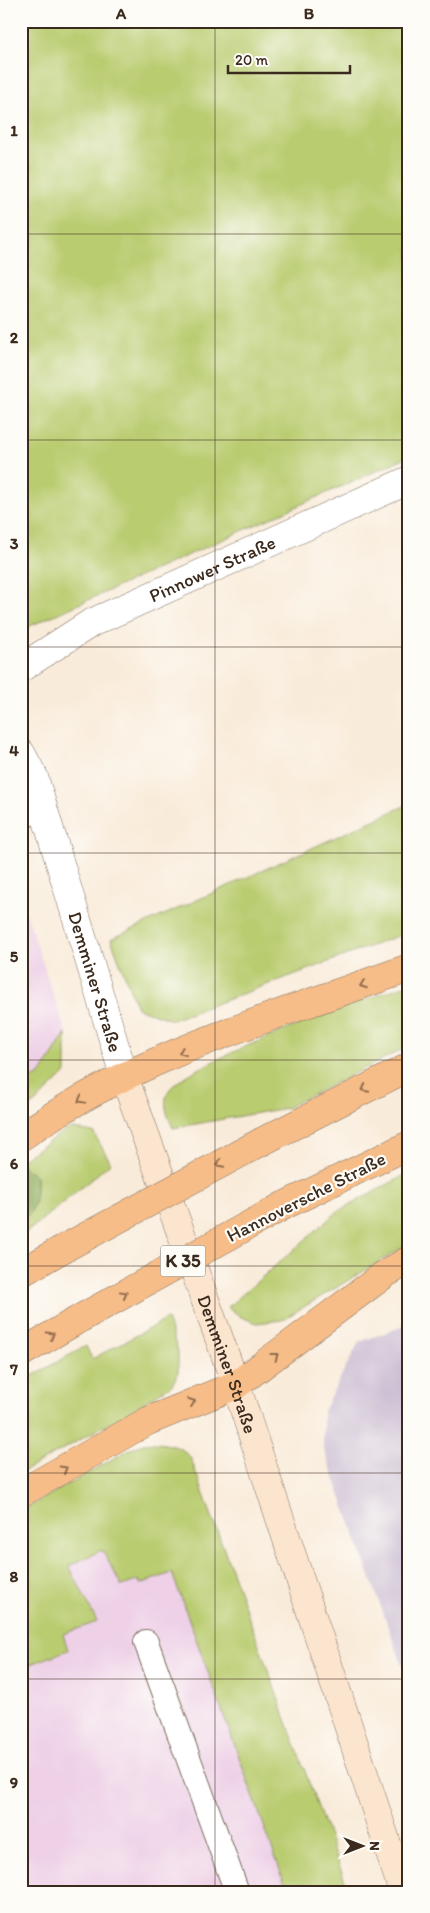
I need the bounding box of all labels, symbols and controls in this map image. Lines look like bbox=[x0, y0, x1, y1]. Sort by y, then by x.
text: A bbox=[115, 4, 127, 23]
text: B bbox=[304, 4, 315, 23]
scale bar bbox=[228, 42, 350, 74]
text: 20 m bbox=[235, 51, 269, 69]
text: 1 bbox=[10, 121, 18, 140]
text: 2 bbox=[10, 328, 19, 347]
street label: Pinnower Straße bbox=[145, 530, 279, 607]
text: 3 bbox=[10, 534, 19, 553]
text: 4 bbox=[9, 741, 19, 760]
street label: Demminer Straße bbox=[64, 909, 128, 1055]
text: 5 bbox=[10, 947, 19, 966]
one-way arrow bbox=[359, 979, 368, 989]
one-way arrow bbox=[178, 1045, 187, 1056]
one-way arrow bbox=[361, 1083, 370, 1093]
one-way arrow bbox=[77, 1093, 86, 1103]
street label: Hannoversche Straße bbox=[223, 1147, 389, 1247]
text: 6 bbox=[10, 1154, 19, 1173]
one-way arrow bbox=[216, 1158, 225, 1168]
road number: K 35 bbox=[160, 1246, 206, 1276]
one-way arrow bbox=[119, 1290, 128, 1300]
street label: Demminer Straße bbox=[193, 1291, 263, 1436]
one-way arrow bbox=[46, 1332, 55, 1342]
one-way arrow bbox=[269, 1353, 278, 1361]
text: 7 bbox=[9, 1360, 18, 1379]
one-way arrow bbox=[187, 1398, 196, 1408]
one-way arrow bbox=[58, 1465, 67, 1475]
text: 8 bbox=[10, 1567, 19, 1586]
text: 9 bbox=[10, 1773, 18, 1792]
north arrow bbox=[338, 1820, 388, 1870]
text: N bbox=[366, 1841, 383, 1851]

